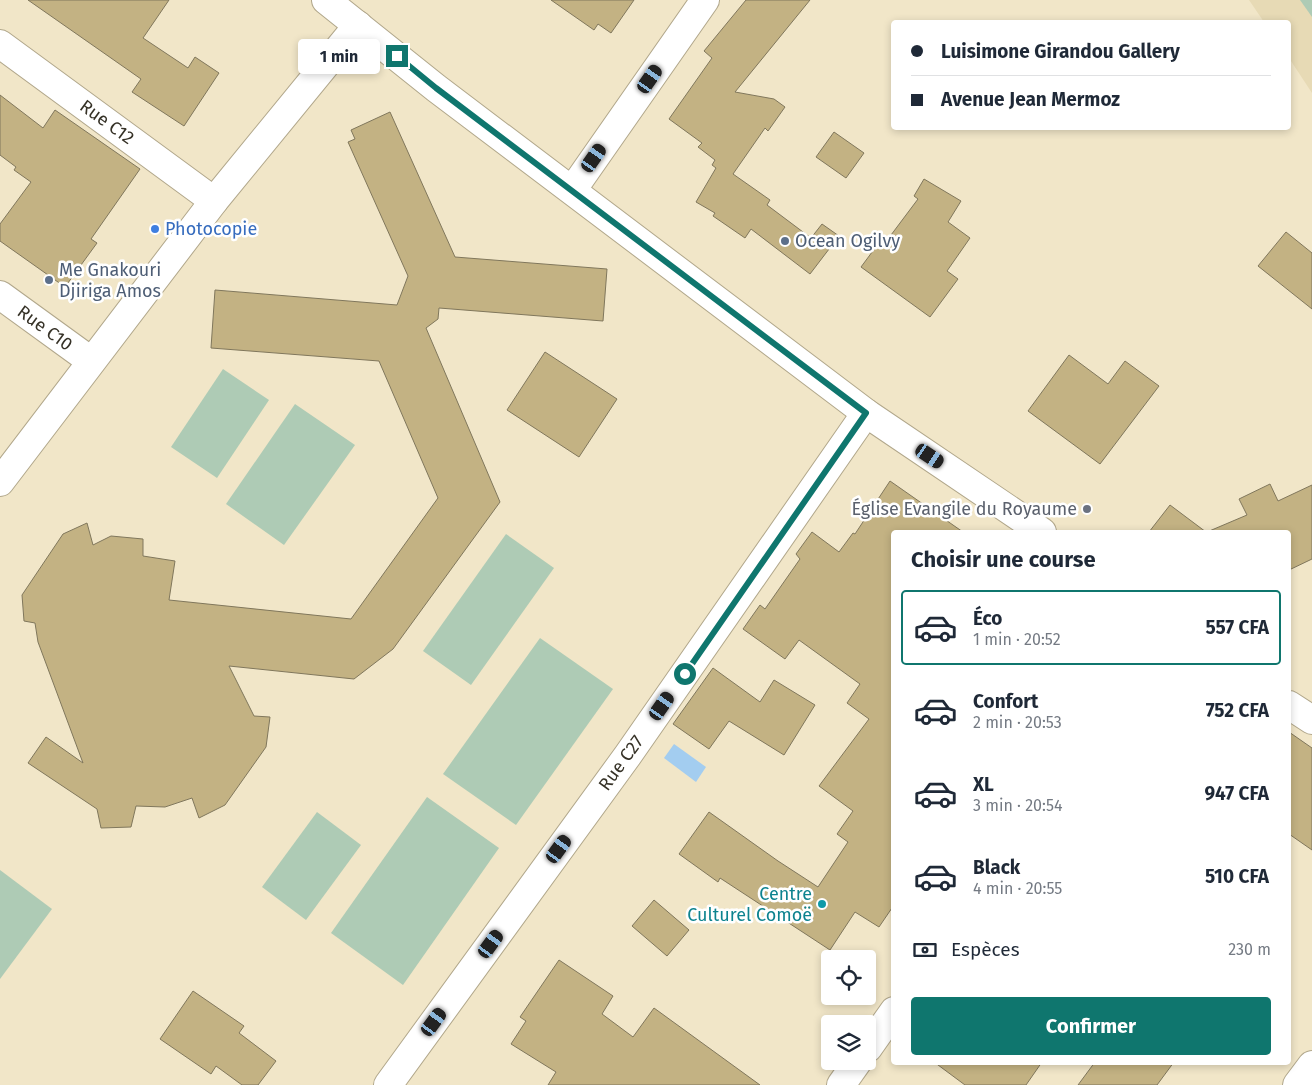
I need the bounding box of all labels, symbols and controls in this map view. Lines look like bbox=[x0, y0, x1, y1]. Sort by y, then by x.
callout: 1 min bbox=[297, 38, 380, 74]
text: Luisimone Girandou Gallery bbox=[941, 40, 1180, 63]
route end bbox=[386, 45, 408, 67]
text: 1 min bbox=[320, 47, 358, 66]
car bbox=[635, 62, 664, 96]
text: Avenue Jean Mermoz bbox=[941, 88, 1120, 111]
street label: Rue C12 bbox=[76, 95, 139, 149]
car bbox=[579, 141, 608, 175]
place label: Photocopie bbox=[165, 218, 257, 240]
marker: Photocopie bbox=[149, 223, 161, 235]
place label: Ocean Ogilvy bbox=[795, 230, 900, 252]
marker: Ocean Ogilvy bbox=[779, 235, 791, 247]
place label: Me Gnakouri Djiriga Amos bbox=[59, 259, 161, 302]
marker: Me Gnakouri Djiriga Amos bbox=[43, 274, 55, 286]
street label: Rue C10 bbox=[13, 301, 77, 355]
car bbox=[913, 441, 946, 471]
place label: Église Evangile du Royaume bbox=[852, 497, 1077, 520]
marker: Église Evangile du Royaume bbox=[1081, 503, 1093, 515]
text: Choisir une course bbox=[911, 546, 1096, 573]
icon: car bbox=[913, 605, 958, 650]
text: Éco bbox=[973, 607, 1002, 630]
text: 557 CFA bbox=[1205, 616, 1269, 639]
text: 1 min · 20:52 bbox=[973, 630, 1061, 649]
route start bbox=[674, 663, 696, 685]
icon: car bbox=[913, 688, 958, 733]
car bbox=[647, 689, 676, 723]
text: Confort bbox=[973, 690, 1038, 713]
text: 752 CFA bbox=[1206, 699, 1269, 722]
text: 2 min · 20:53 bbox=[973, 713, 1062, 732]
street label: Rue C27 bbox=[594, 731, 648, 795]
icon: car bbox=[913, 771, 958, 816]
text: XL bbox=[973, 773, 994, 796]
text: 947 CFA bbox=[1205, 782, 1269, 805]
text: 3 min · 20:54 bbox=[973, 796, 1062, 815]
car bbox=[544, 832, 573, 866]
icon: car bbox=[913, 854, 958, 899]
text: Black bbox=[973, 856, 1020, 879]
text: 510 CFA bbox=[1205, 865, 1269, 888]
text: 4 min · 20:55 bbox=[973, 879, 1062, 898]
place label: Centre Culturel Comoë bbox=[687, 883, 812, 926]
marker: Centre Culturel Comoë bbox=[816, 898, 828, 910]
car bbox=[476, 927, 505, 961]
icon: cash bbox=[911, 936, 939, 964]
text: Espèces bbox=[951, 938, 1020, 961]
text: 230 m bbox=[1228, 940, 1271, 959]
map controls bbox=[821, 950, 876, 1070]
button: locate bbox=[821, 950, 876, 1005]
button: Confirmer bbox=[911, 997, 1271, 1055]
car bbox=[419, 1005, 448, 1039]
button: layers bbox=[821, 1015, 876, 1070]

